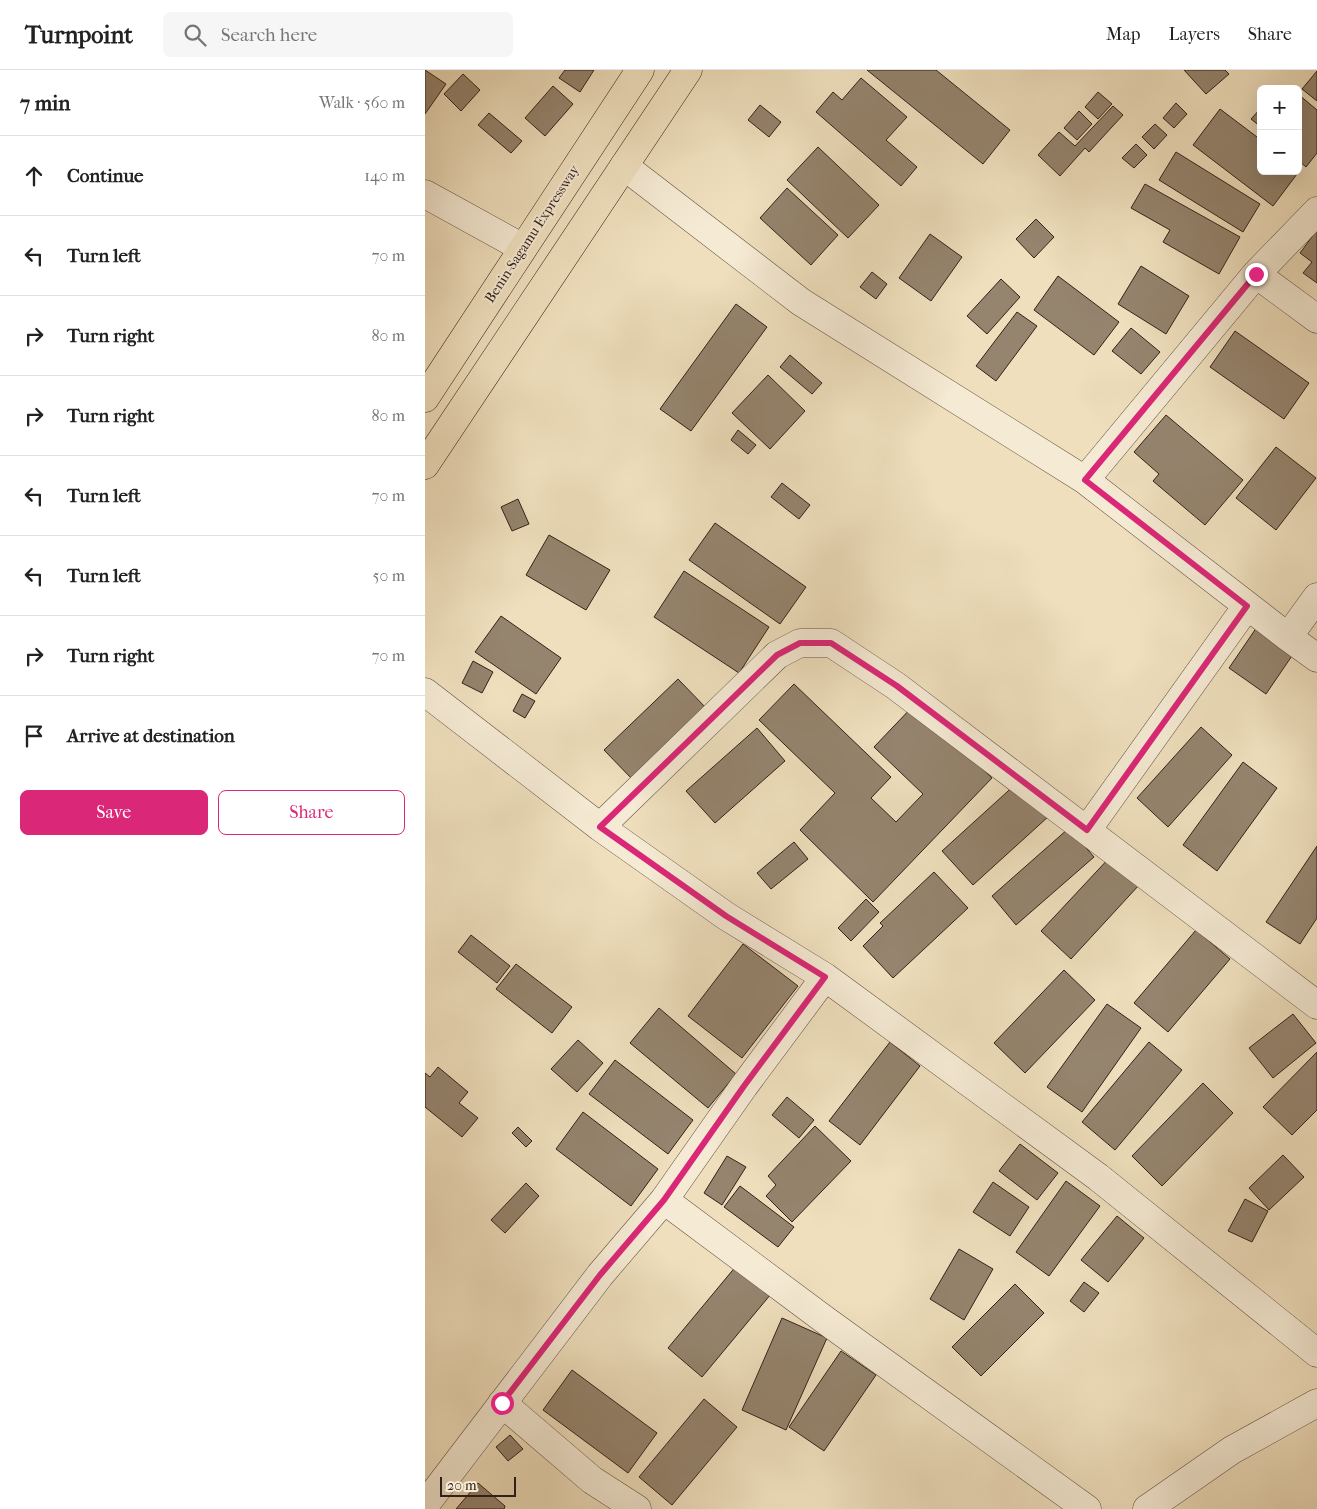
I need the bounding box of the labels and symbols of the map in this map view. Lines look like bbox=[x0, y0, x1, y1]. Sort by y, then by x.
street label: Benin-Sagamu Expressway bbox=[481, 162, 583, 306]
route end bbox=[1245, 263, 1268, 286]
route start bbox=[491, 1392, 514, 1415]
scale bar bbox=[440, 1474, 516, 1497]

